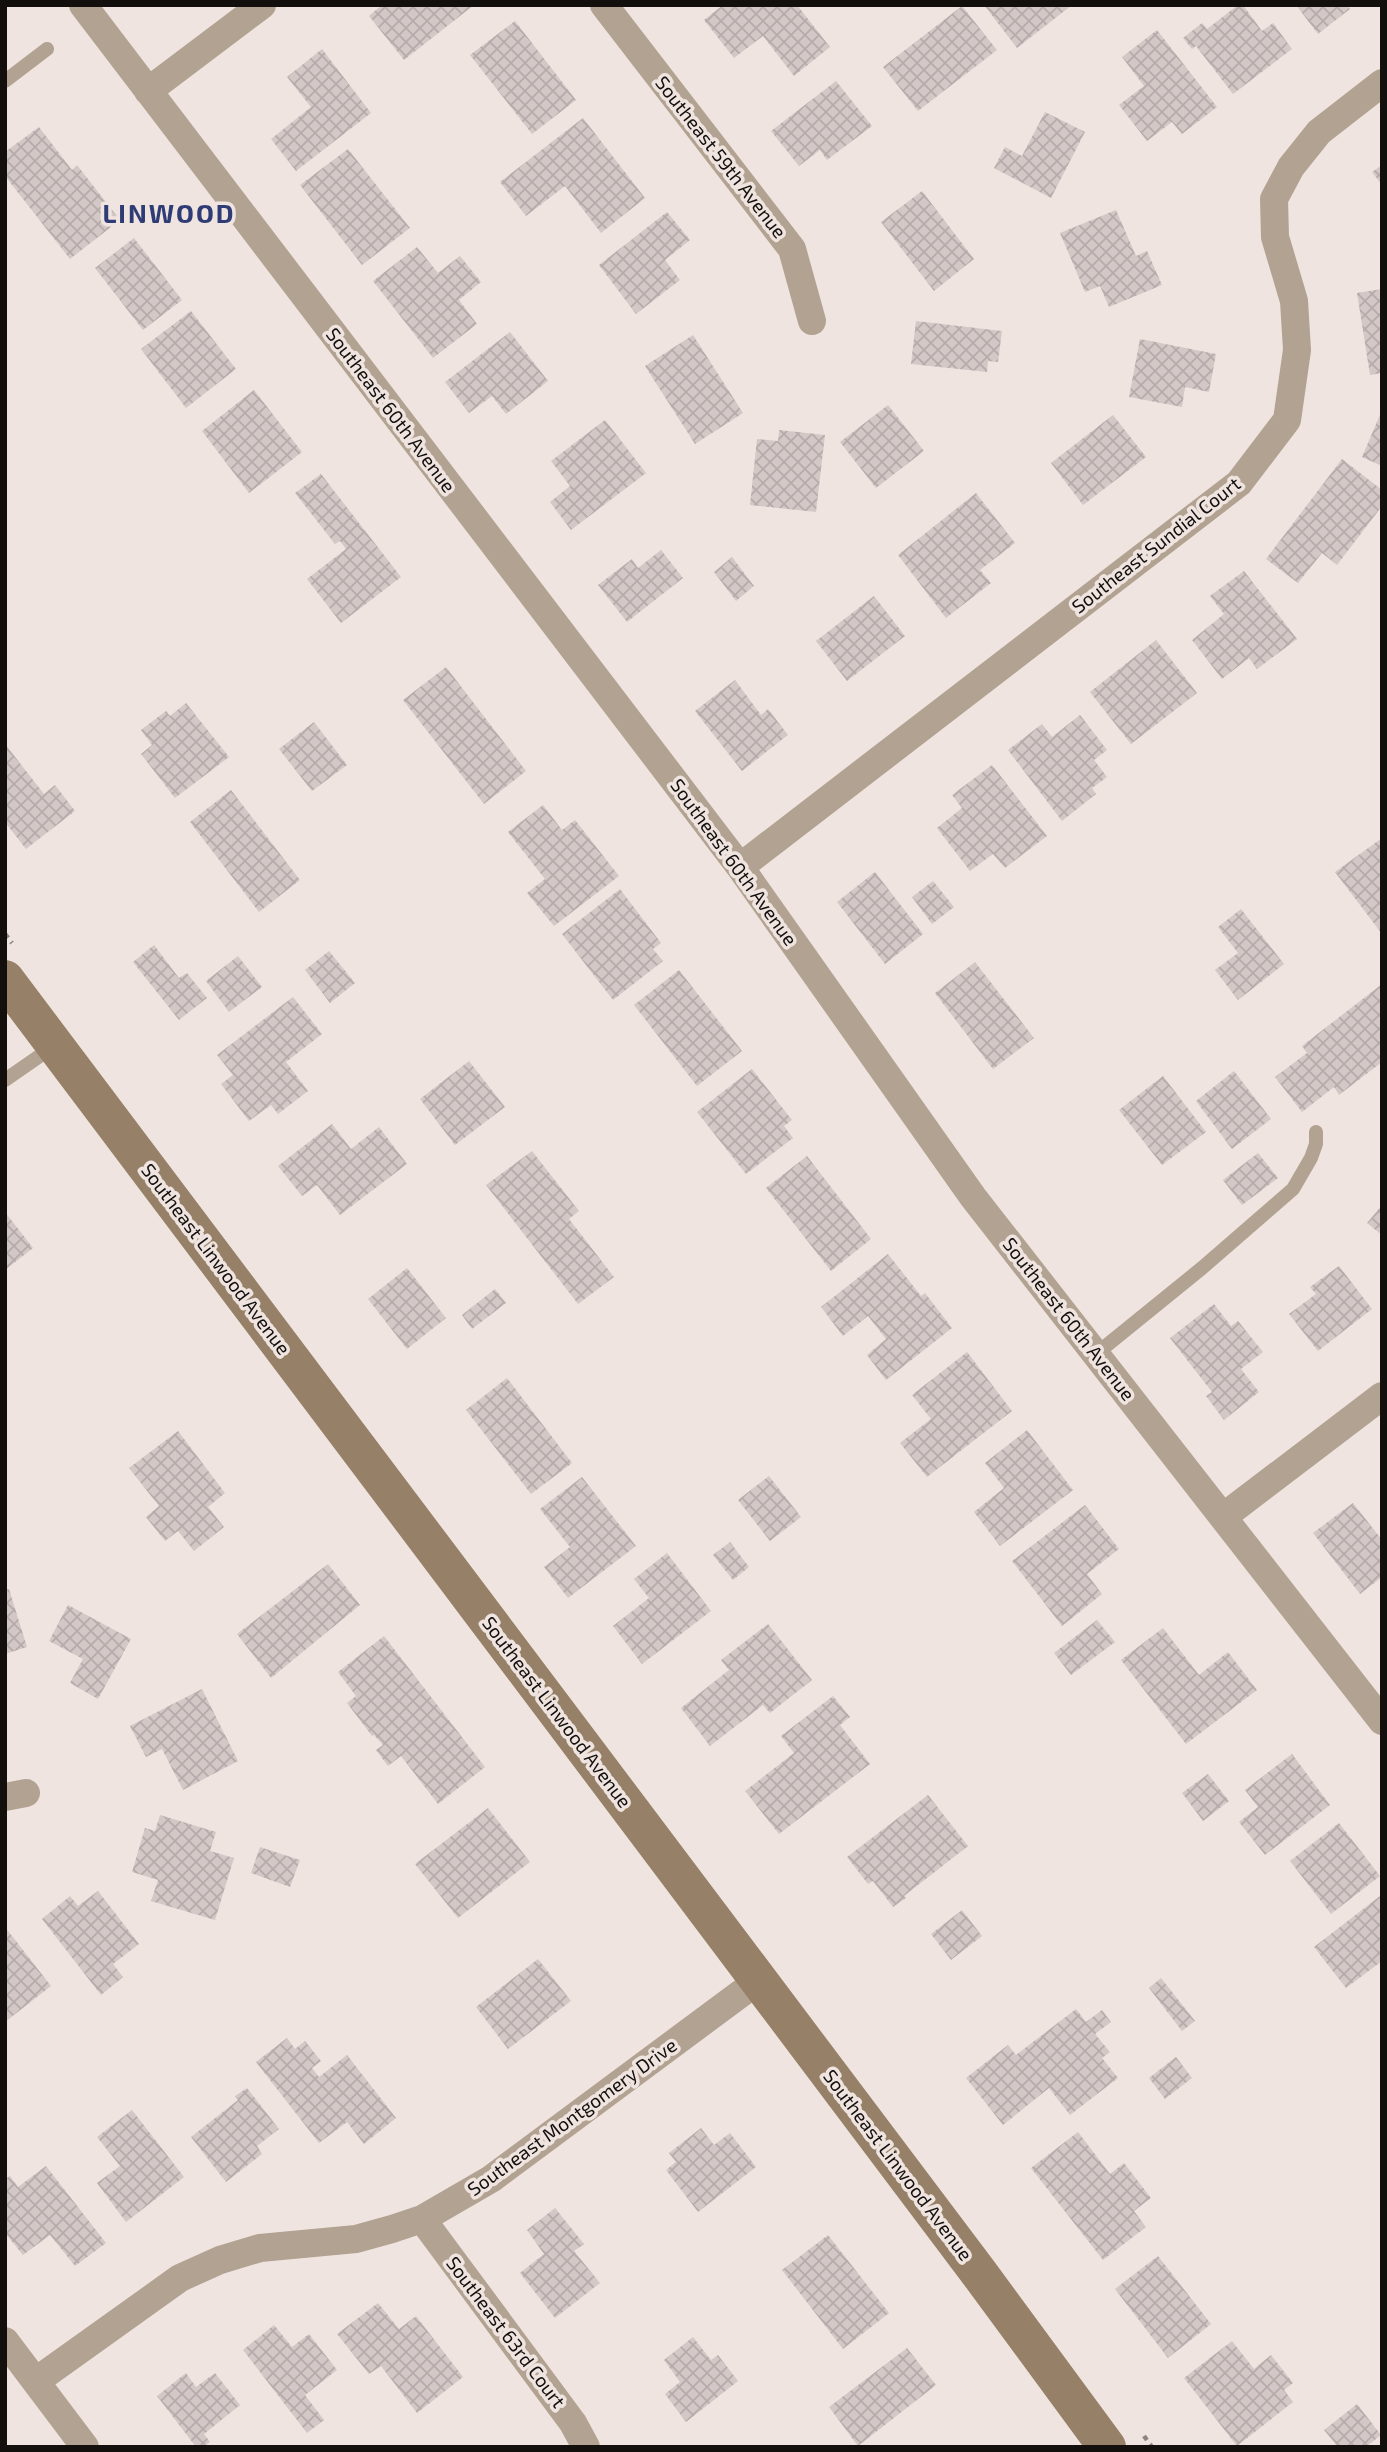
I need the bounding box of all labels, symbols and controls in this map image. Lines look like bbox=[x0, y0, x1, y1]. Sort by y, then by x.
street label: Southeast 59th Avenue bbox=[651, 71, 792, 242]
district label: LINWOOD bbox=[102, 197, 236, 228]
street label: Southeast 60th Avenue bbox=[322, 323, 461, 497]
street label: Southeast Sundial Court bbox=[1067, 472, 1245, 618]
street label: Southeast 60th Avenue bbox=[666, 774, 803, 950]
street label: Southeast Linwood Avenue bbox=[137, 1159, 296, 1359]
street label: Southeast 60th Avenue bbox=[999, 1233, 1140, 1405]
street label: Southeast Linwood Avenue bbox=[478, 1612, 637, 1812]
street label: Southeast Montgomery Drive bbox=[463, 2033, 681, 2200]
street label: Southeast Linwood Avenue bbox=[819, 2065, 978, 2265]
street label: Southeast 63rd Court bbox=[442, 2251, 571, 2412]

